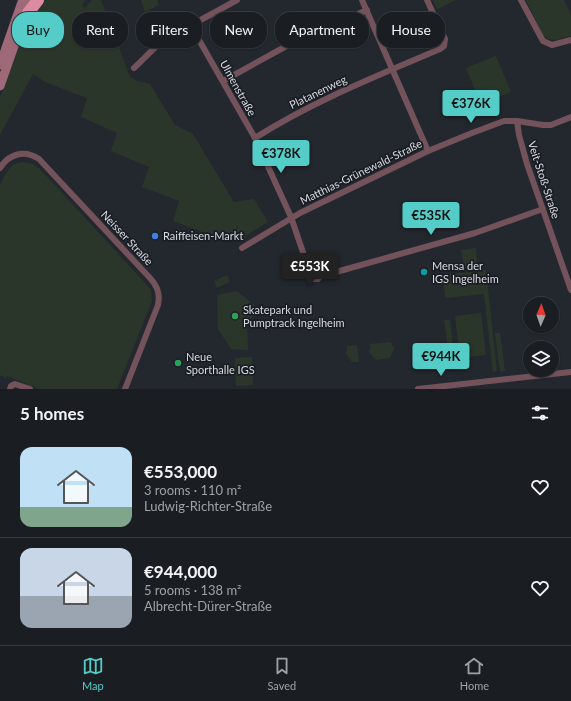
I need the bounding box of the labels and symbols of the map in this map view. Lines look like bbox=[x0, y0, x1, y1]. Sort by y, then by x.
street label: Ulmenstraße bbox=[218, 58, 259, 118]
street label: Platanenweg bbox=[287, 72, 349, 111]
pin: €376K bbox=[443, 90, 499, 124]
street label: Matthias-Grünewald-Straße bbox=[298, 136, 424, 207]
street label: Veit-Stoß-Straße bbox=[526, 139, 563, 220]
pin: €378K bbox=[253, 140, 309, 174]
pin: €535K bbox=[403, 202, 459, 236]
street label: Neisser Straße bbox=[99, 208, 156, 268]
place label: Raiffeisen-Markt bbox=[163, 229, 243, 242]
marker: Raiffeisen-Markt bbox=[150, 231, 160, 241]
pin: €553K bbox=[282, 253, 338, 287]
place label: Mensa der IGS Ingelheim bbox=[432, 259, 499, 285]
marker: Mensa der IGS Ingelheim bbox=[419, 267, 429, 277]
north arrow bbox=[523, 297, 559, 333]
place label: Skatepark und Pumptrack Ingelheim bbox=[243, 303, 345, 329]
marker: Skatepark und Pumptrack Ingelheim bbox=[230, 311, 240, 321]
pin: €944K bbox=[413, 343, 469, 377]
place label: Neue Sporthalle IGS bbox=[186, 350, 255, 376]
marker: Neue Sporthalle IGS bbox=[173, 358, 183, 368]

